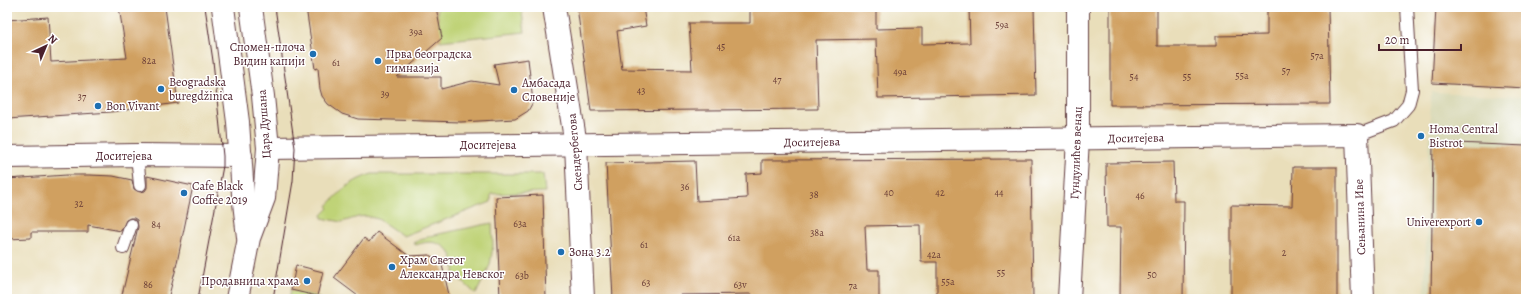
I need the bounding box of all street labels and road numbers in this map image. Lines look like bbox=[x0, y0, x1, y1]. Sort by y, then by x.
street label: Цара Душана bbox=[254, 88, 274, 159]
street label: Гундулићев венац bbox=[1066, 106, 1086, 200]
street label: Скендербегова bbox=[564, 112, 586, 191]
street label: Доситејева bbox=[1108, 130, 1165, 146]
street label: Доситејева bbox=[784, 134, 841, 150]
street label: Доситејева bbox=[460, 137, 517, 153]
street label: Доситејева bbox=[96, 148, 153, 164]
street label: Сењанина Иве bbox=[1351, 179, 1369, 255]

